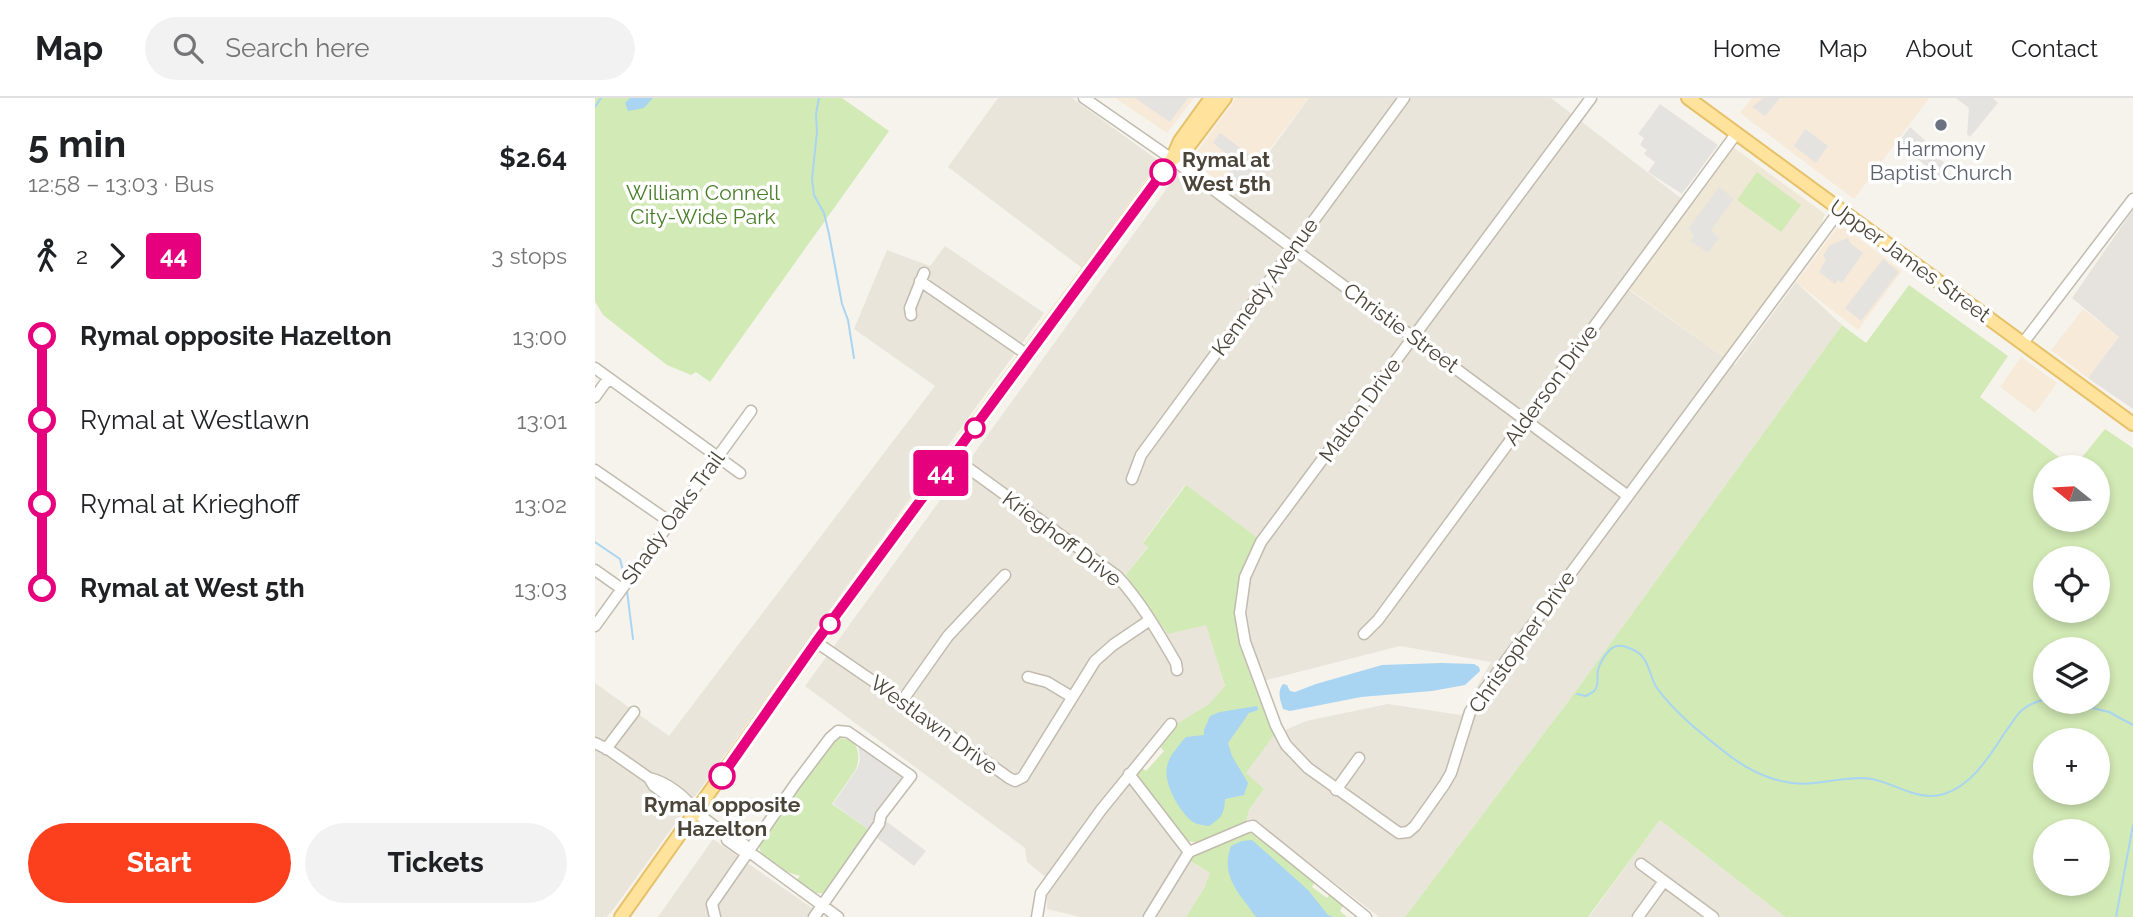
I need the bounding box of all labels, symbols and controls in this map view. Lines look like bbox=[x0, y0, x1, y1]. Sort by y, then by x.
search box bbox=[145, 17, 635, 80]
text: Map bbox=[35, 29, 103, 68]
icon: search bbox=[169, 29, 207, 67]
text: Search here bbox=[225, 33, 370, 63]
text: Home bbox=[1713, 34, 1781, 63]
text: Map bbox=[1819, 34, 1867, 63]
text: About bbox=[1905, 34, 1973, 63]
text: Contact bbox=[2011, 34, 2098, 63]
marker: Harmony Baptist Church bbox=[1933, 117, 1949, 133]
text: 5 min bbox=[28, 121, 126, 166]
place label: Harmony Baptist Church bbox=[1870, 136, 2012, 185]
text: $2.64 bbox=[499, 143, 567, 173]
place label: Rymal at West 5th bbox=[1182, 147, 1271, 196]
marker: Rymal at West 5th bbox=[1150, 159, 1176, 185]
text: 12:58 – 13:03 · Bus bbox=[28, 170, 214, 197]
park label: William Connell City-Wide Park bbox=[626, 180, 780, 229]
street label: Upper James Street bbox=[1825, 194, 1995, 327]
street label: Kennedy Avenue bbox=[1206, 213, 1323, 361]
icon: walk bbox=[28, 237, 66, 275]
icon: forward bbox=[98, 237, 136, 275]
text: 44 bbox=[160, 241, 187, 270]
text: 2 bbox=[76, 242, 88, 269]
text: 3 stops bbox=[491, 242, 567, 269]
street label: Christie Street bbox=[1339, 277, 1464, 378]
street label: Alderson Drive bbox=[1498, 320, 1603, 450]
text: Rymal opposite Hazelton bbox=[80, 321, 392, 351]
text: 13:00 bbox=[512, 323, 567, 350]
street label: Malton Drive bbox=[1313, 353, 1406, 467]
text: Rymal at Westlawn bbox=[80, 405, 310, 435]
text: 13:01 bbox=[517, 407, 567, 434]
unlabelled marker bbox=[965, 418, 985, 438]
street label: Shady Oaks Trail bbox=[616, 446, 730, 589]
line badge: 44 bbox=[909, 450, 973, 496]
north arrow bbox=[2033, 455, 2111, 532]
map controls bbox=[2033, 455, 2110, 896]
text: 44 bbox=[927, 458, 955, 487]
street label: Krieghoff Drive bbox=[998, 486, 1127, 591]
text: Rymal at Krieghoff bbox=[80, 489, 300, 519]
text: 13:02 bbox=[514, 491, 567, 518]
button: locate bbox=[2033, 546, 2110, 623]
street label: Christopher Drive bbox=[1463, 566, 1580, 718]
text: Rymal at West 5th bbox=[80, 573, 305, 603]
text: 13:03 bbox=[514, 575, 567, 602]
unlabelled marker bbox=[820, 614, 840, 634]
button: layers bbox=[2033, 637, 2110, 714]
street label: Westlawn Drive bbox=[866, 670, 1003, 779]
button: + bbox=[2033, 728, 2110, 805]
marker: Rymal opposite Hazelton bbox=[709, 763, 735, 789]
place label: Rymal opposite Hazelton bbox=[644, 792, 801, 841]
button: − bbox=[2033, 819, 2110, 896]
button: Start bbox=[28, 823, 291, 903]
button: Tickets bbox=[305, 823, 567, 903]

